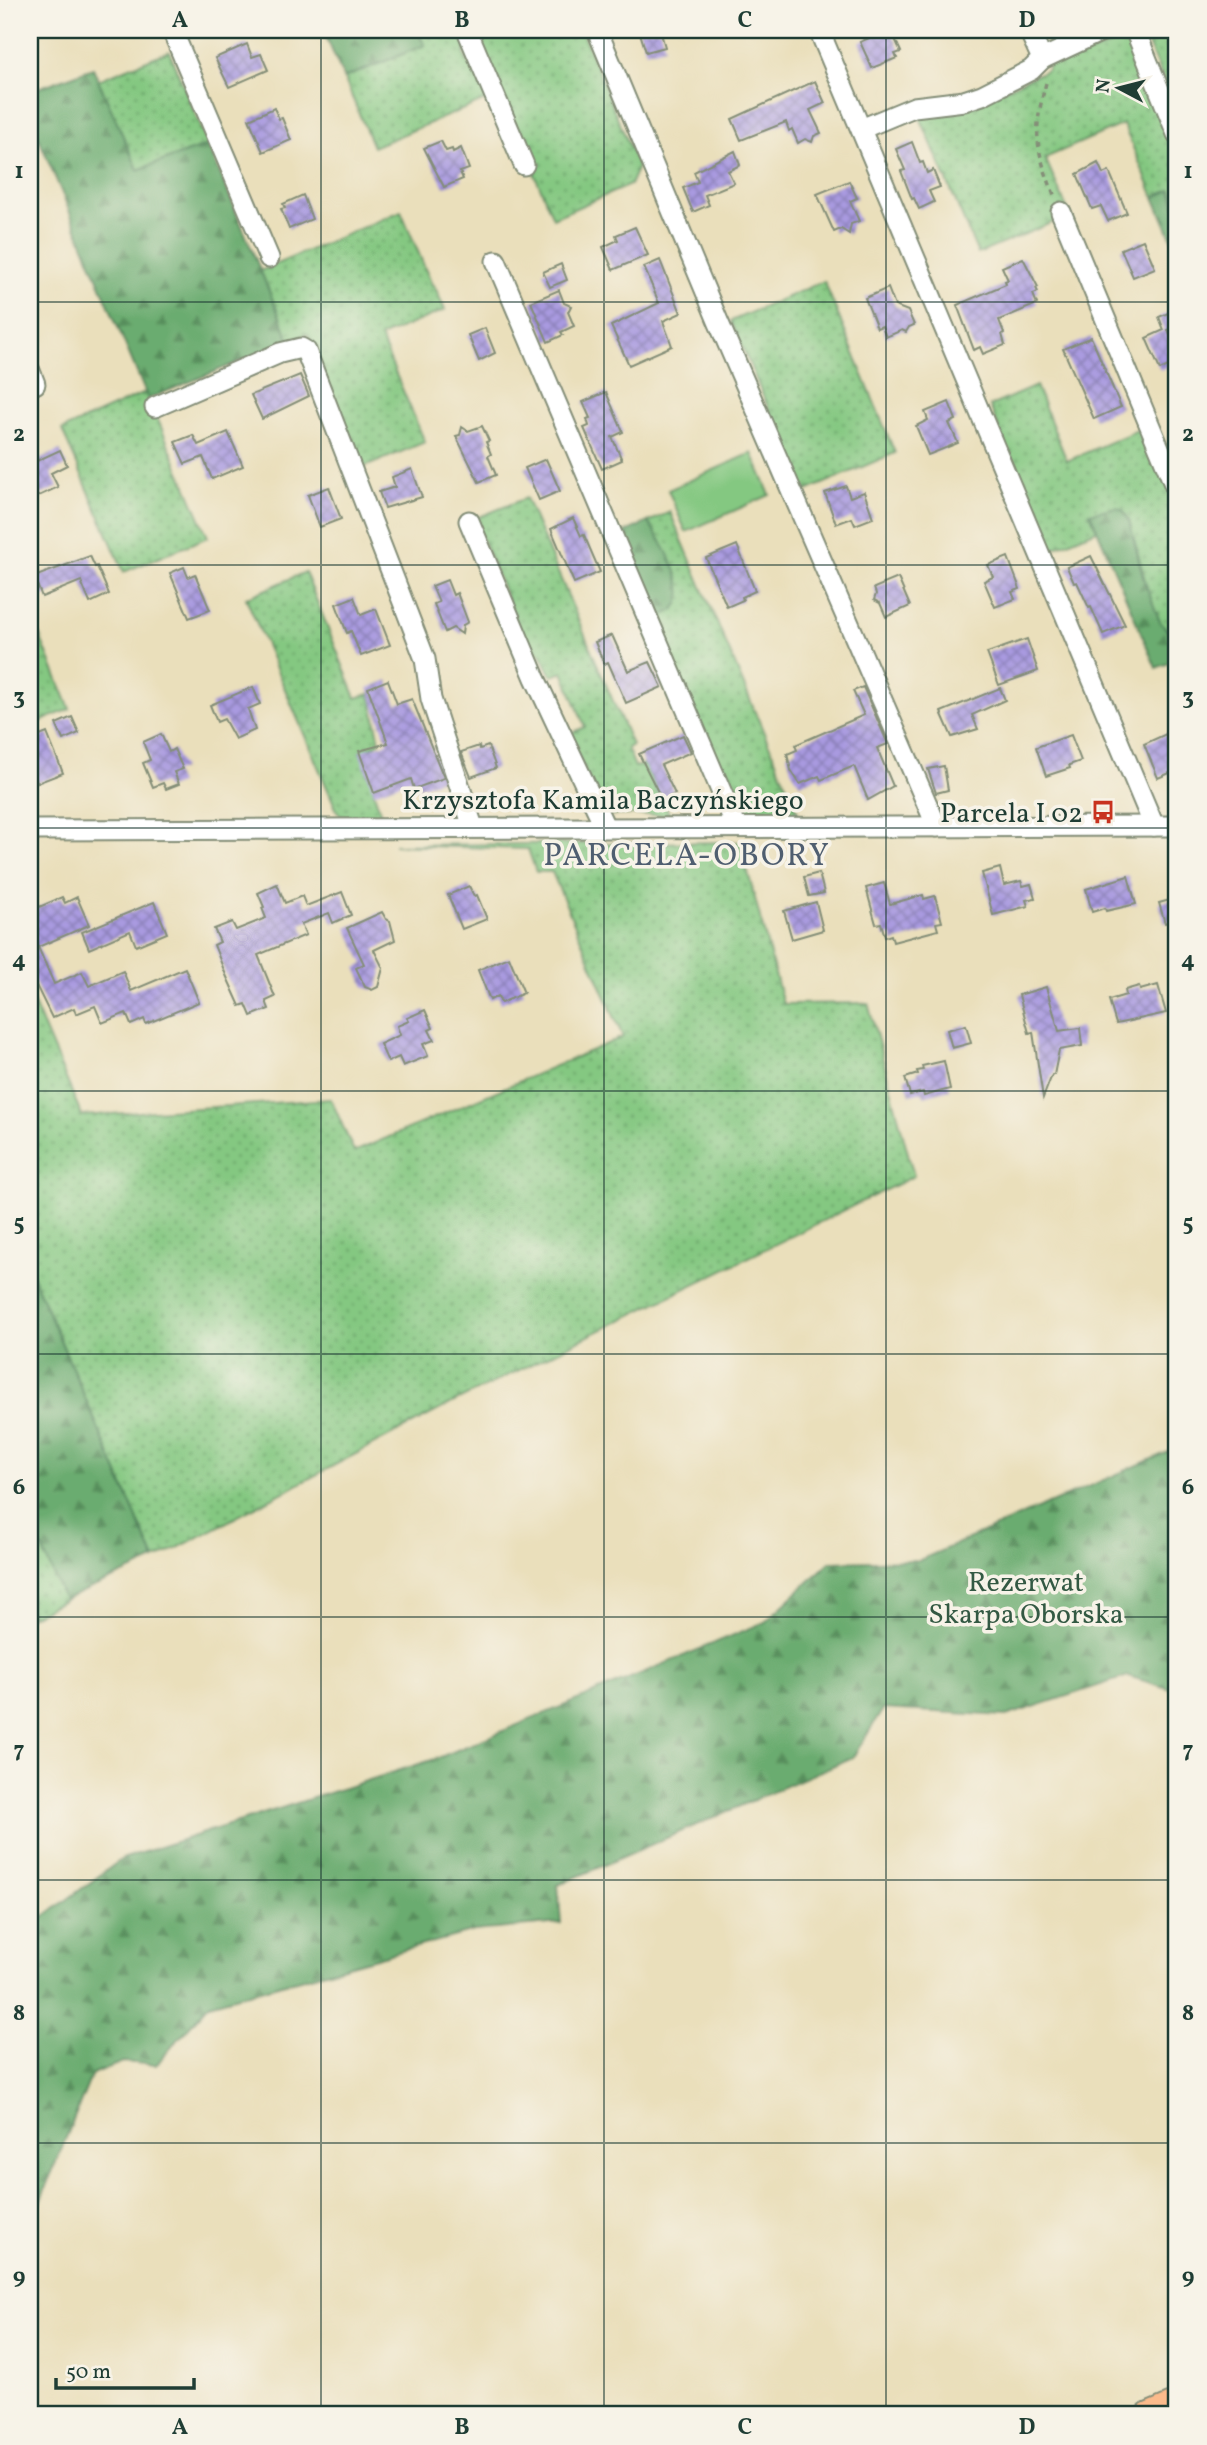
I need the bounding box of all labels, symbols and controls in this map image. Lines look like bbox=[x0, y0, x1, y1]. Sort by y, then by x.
text: A bbox=[172, 5, 188, 37]
text: B bbox=[454, 5, 470, 37]
text: C bbox=[738, 5, 752, 37]
text: D bbox=[1019, 5, 1036, 37]
north arrow bbox=[1084, 52, 1154, 122]
text: N bbox=[1090, 78, 1118, 95]
text: 1 bbox=[14, 156, 24, 188]
text: 1 bbox=[1183, 156, 1193, 188]
text: 2 bbox=[13, 419, 25, 451]
text: 2 bbox=[1182, 419, 1194, 451]
text: 3 bbox=[13, 682, 25, 714]
text: 3 bbox=[1182, 682, 1194, 714]
street label: Krzysztofa Kamila Baczyńskiego bbox=[402, 782, 804, 821]
place label: Parcela I 02 bbox=[940, 795, 1083, 834]
bus stop icon: Parcela I 02 bbox=[1089, 798, 1117, 826]
district label: PARCELA-OBORY bbox=[543, 835, 831, 879]
text: 4 bbox=[12, 945, 26, 977]
text: 4 bbox=[1181, 945, 1195, 977]
text: 5 bbox=[13, 1208, 25, 1240]
text: 5 bbox=[1182, 1208, 1194, 1240]
text: 6 bbox=[13, 1472, 25, 1504]
text: 6 bbox=[1182, 1472, 1194, 1504]
park label: Rezerwat Skarpa Oborska bbox=[928, 1564, 1124, 1635]
text: 7 bbox=[14, 1735, 25, 1767]
text: 7 bbox=[1183, 1735, 1194, 1767]
text: 8 bbox=[13, 1998, 25, 2030]
text: 8 bbox=[1182, 1998, 1194, 2030]
text: 9 bbox=[13, 2261, 25, 2293]
text: 9 bbox=[1182, 2261, 1194, 2293]
scale bar bbox=[56, 2347, 194, 2391]
text: 50 m bbox=[66, 2358, 111, 2387]
text: A bbox=[172, 2412, 188, 2444]
text: B bbox=[454, 2412, 470, 2444]
text: C bbox=[738, 2412, 752, 2444]
text: D bbox=[1019, 2412, 1036, 2444]

